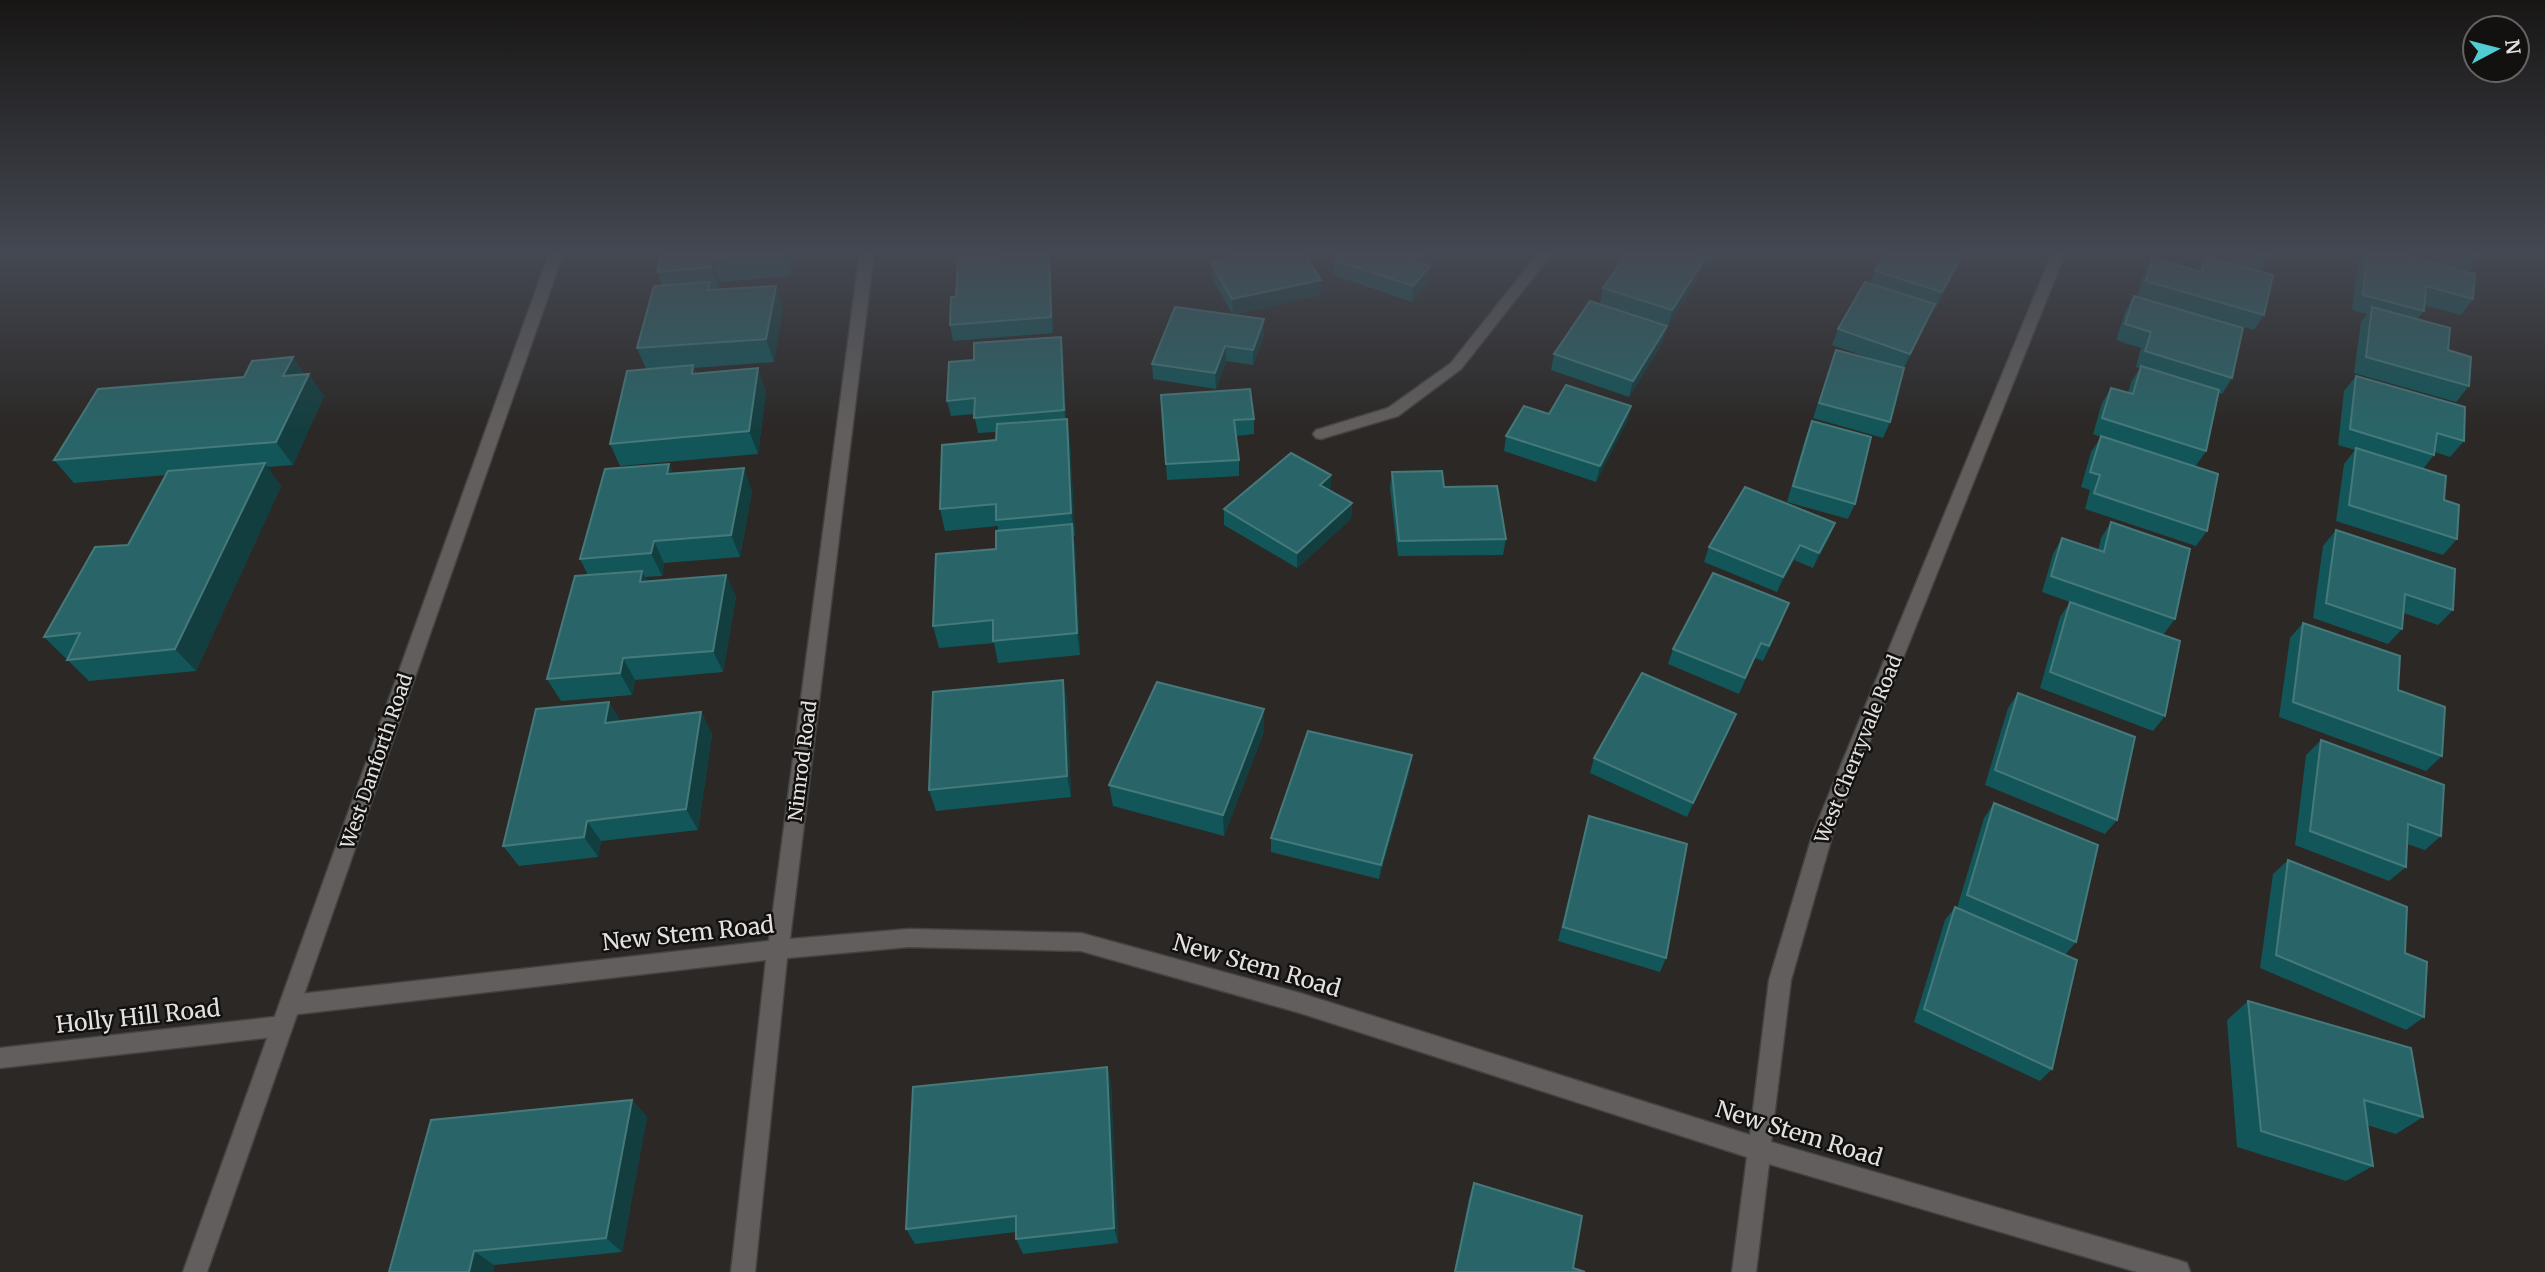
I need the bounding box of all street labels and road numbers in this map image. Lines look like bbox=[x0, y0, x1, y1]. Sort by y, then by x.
street label: West Cherryvale Road bbox=[1809, 651, 1907, 848]
street label: West Danforth Road bbox=[334, 670, 417, 853]
street label: Nimrod Road bbox=[783, 699, 821, 823]
street label: New Stem Road bbox=[601, 910, 776, 956]
street label: New Stem Road bbox=[1170, 927, 1344, 1003]
street label: Holly Hill Road bbox=[54, 993, 222, 1039]
street label: New Stem Road bbox=[1712, 1094, 1886, 1172]

